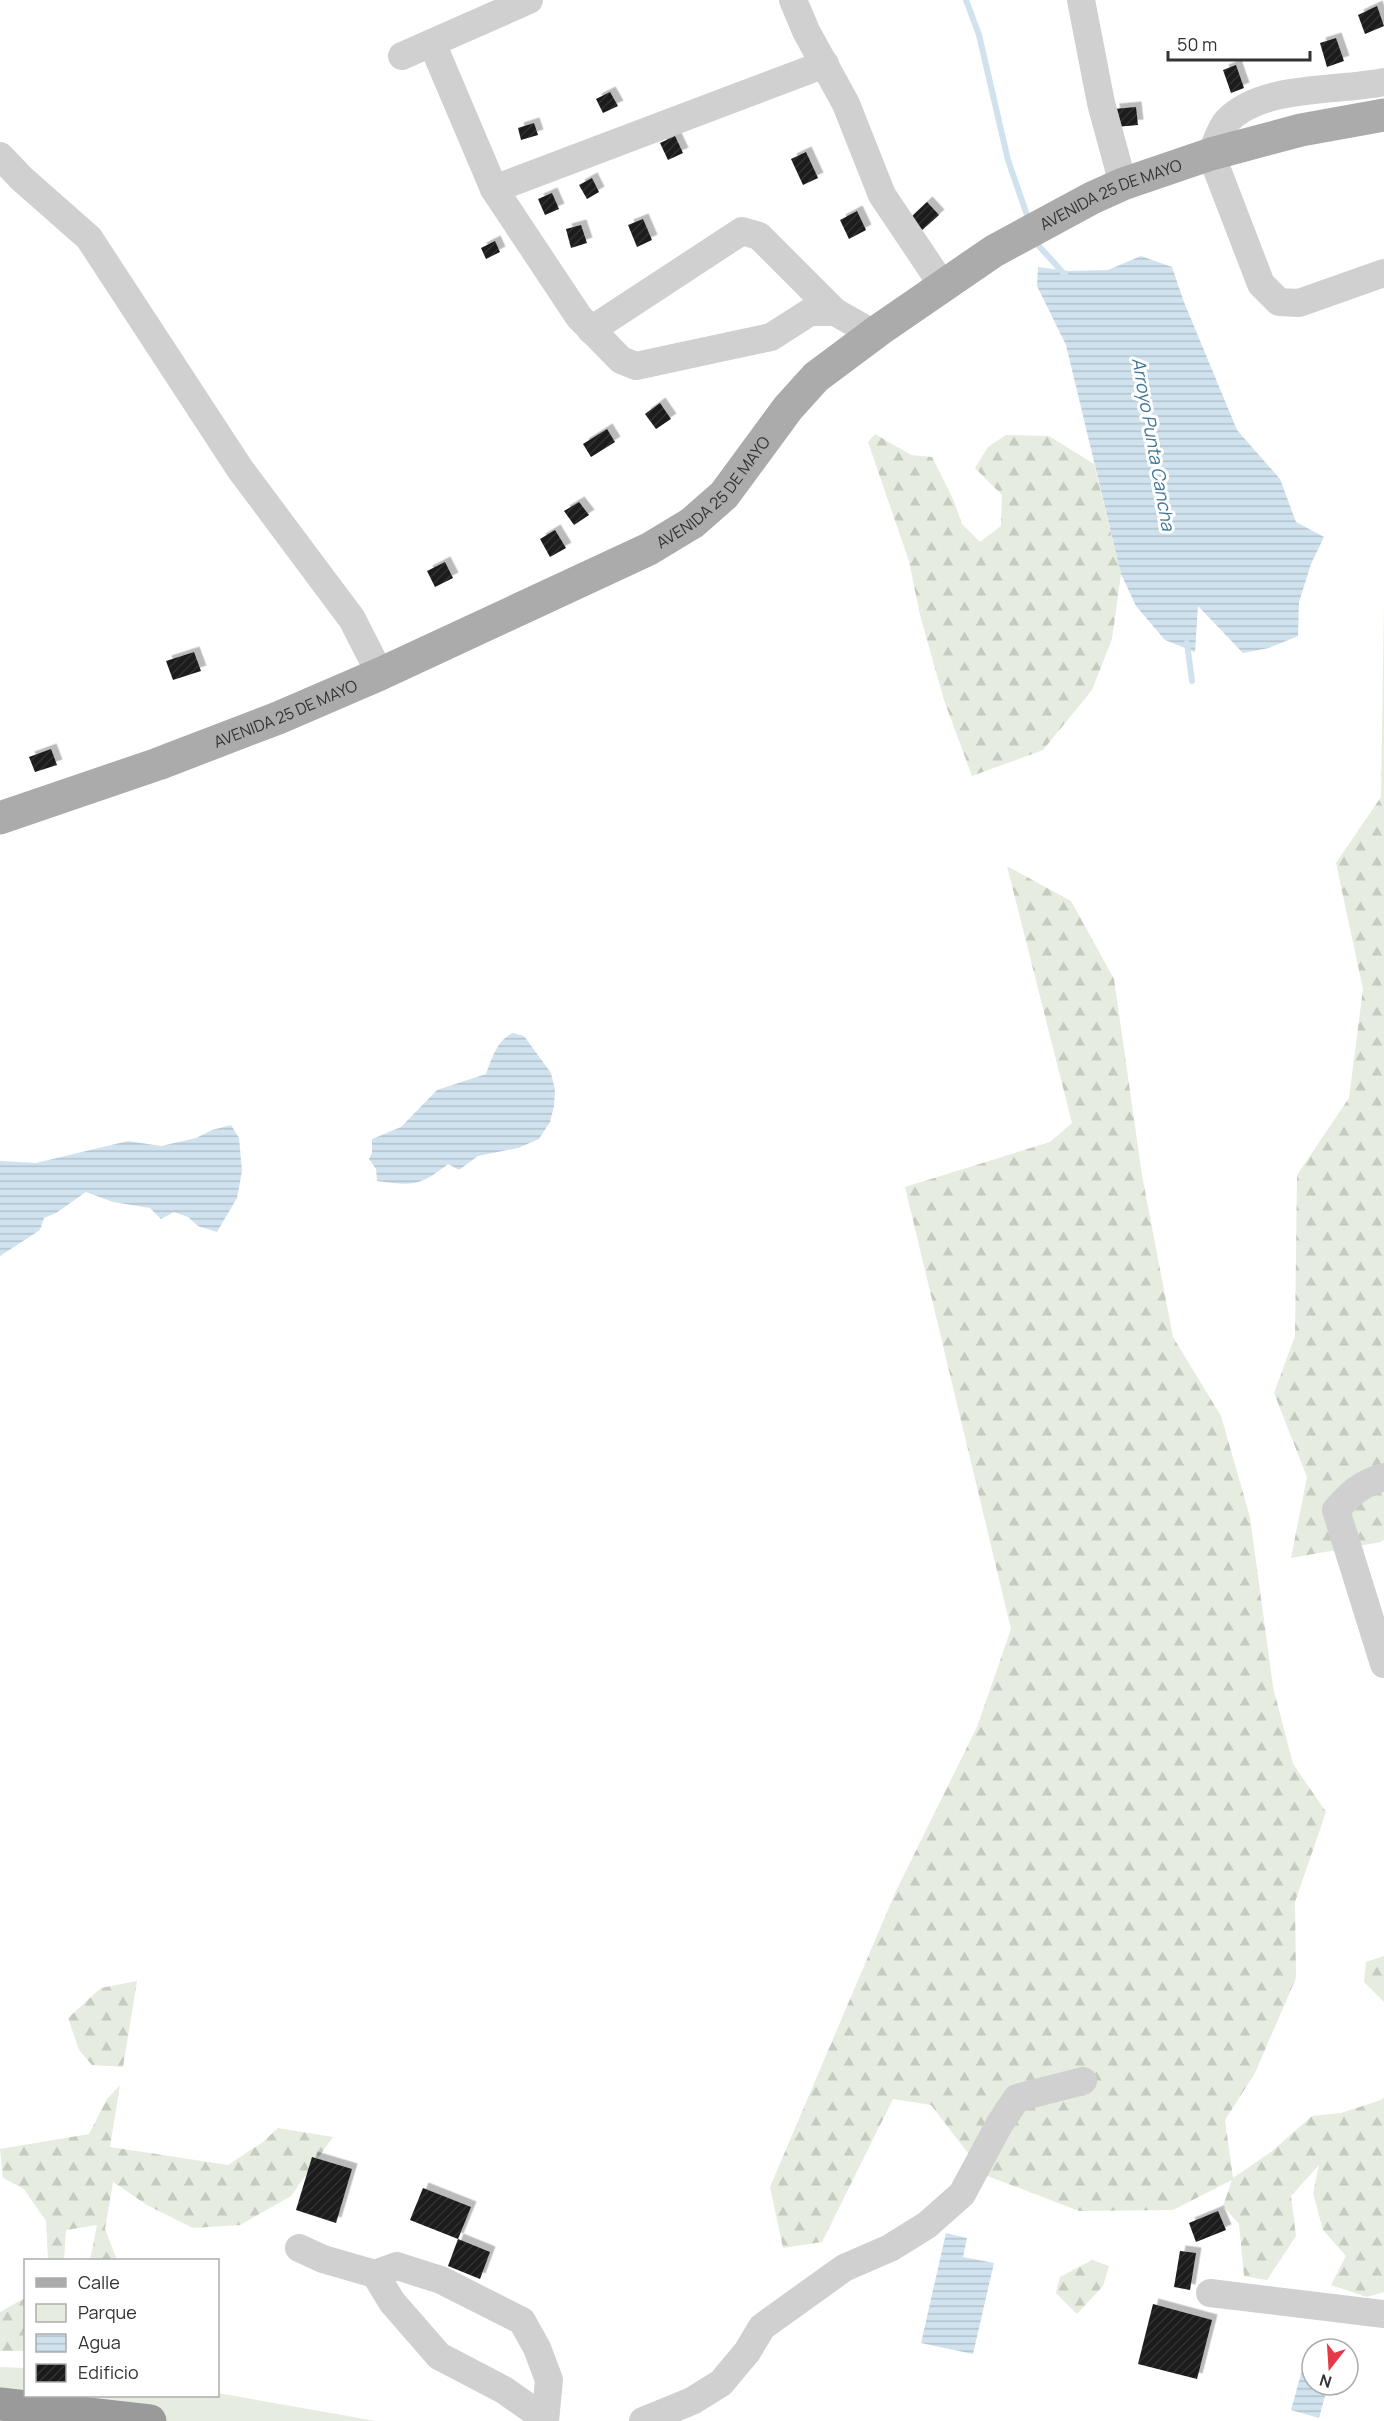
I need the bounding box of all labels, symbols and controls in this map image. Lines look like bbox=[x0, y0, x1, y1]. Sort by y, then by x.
scale bar bbox=[1168, 24, 1310, 62]
text: 50 m bbox=[1177, 32, 1217, 56]
street label: AVENIDA 25 DE MAYO bbox=[1036, 154, 1185, 235]
water label: Arroyo Punta Cancha bbox=[1127, 356, 1181, 533]
street label: AVENIDA 25 DE MAYO bbox=[652, 431, 775, 553]
street label: AVENIDA 25 DE MAYO bbox=[210, 674, 361, 753]
legend bbox=[24, 2259, 219, 2397]
text: Calle bbox=[78, 2270, 120, 2294]
text: Parque bbox=[78, 2300, 137, 2324]
text: Agua bbox=[78, 2330, 121, 2354]
north arrow bbox=[1300, 2337, 1360, 2397]
text: Edificio bbox=[78, 2360, 139, 2384]
text: N bbox=[1317, 2369, 1334, 2394]

